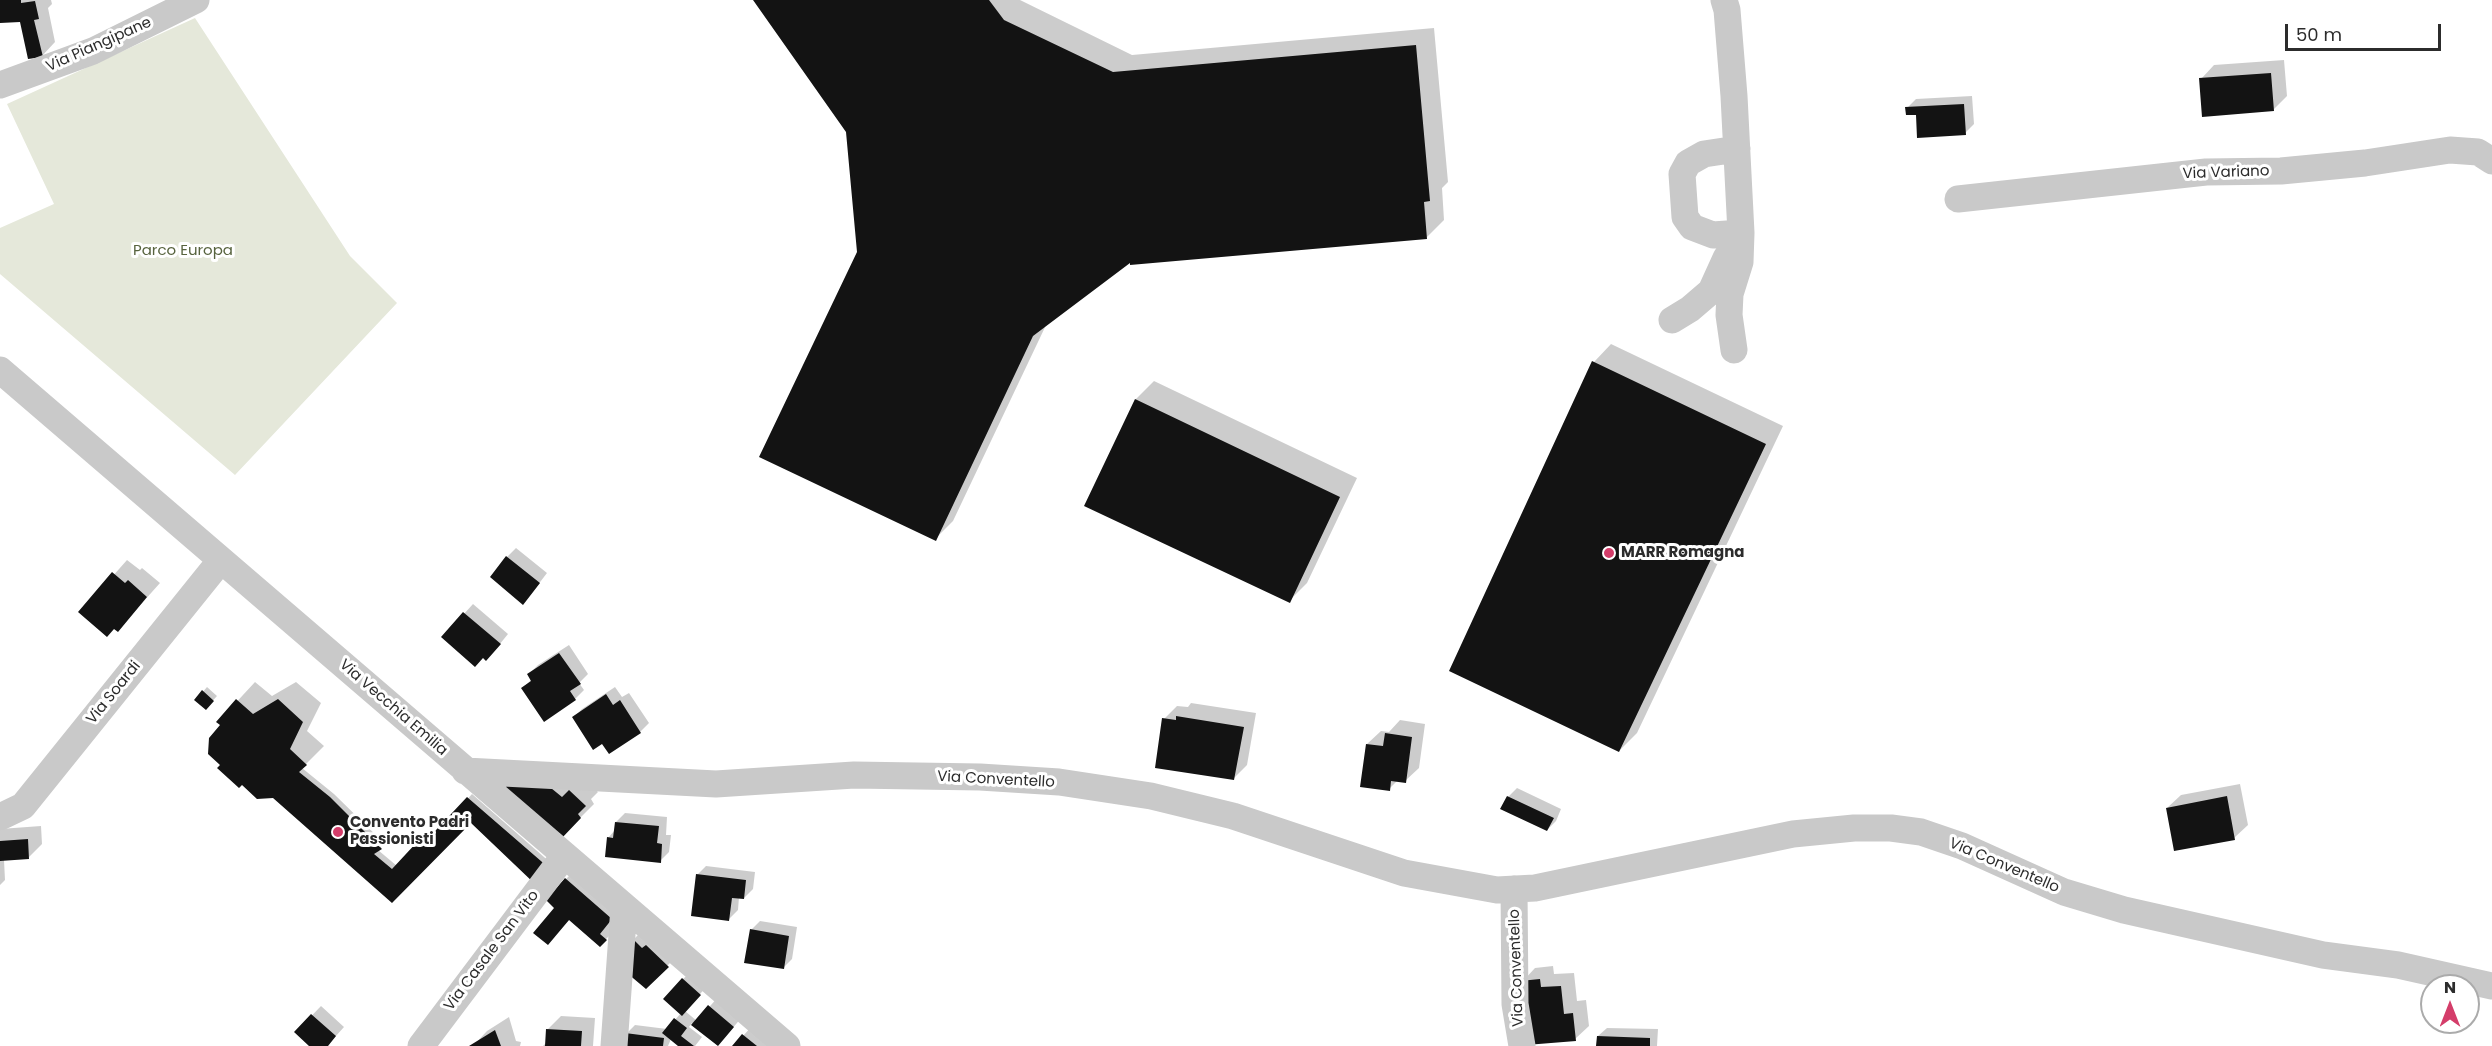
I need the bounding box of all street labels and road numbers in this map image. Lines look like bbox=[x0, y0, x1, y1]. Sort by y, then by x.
street label: Via Piangipane bbox=[44, 14, 154, 76]
street label: Via Variano bbox=[2182, 162, 2270, 184]
street label: Via Vecchia Emilia bbox=[335, 656, 451, 760]
street label: Via Soardi bbox=[83, 658, 145, 728]
street label: Via Conventello bbox=[937, 768, 1055, 792]
street label: Via Conventello bbox=[1946, 835, 2062, 897]
street label: Via Casale San Vito bbox=[441, 887, 543, 1015]
street label: Via Conventello bbox=[1506, 909, 1528, 1027]

